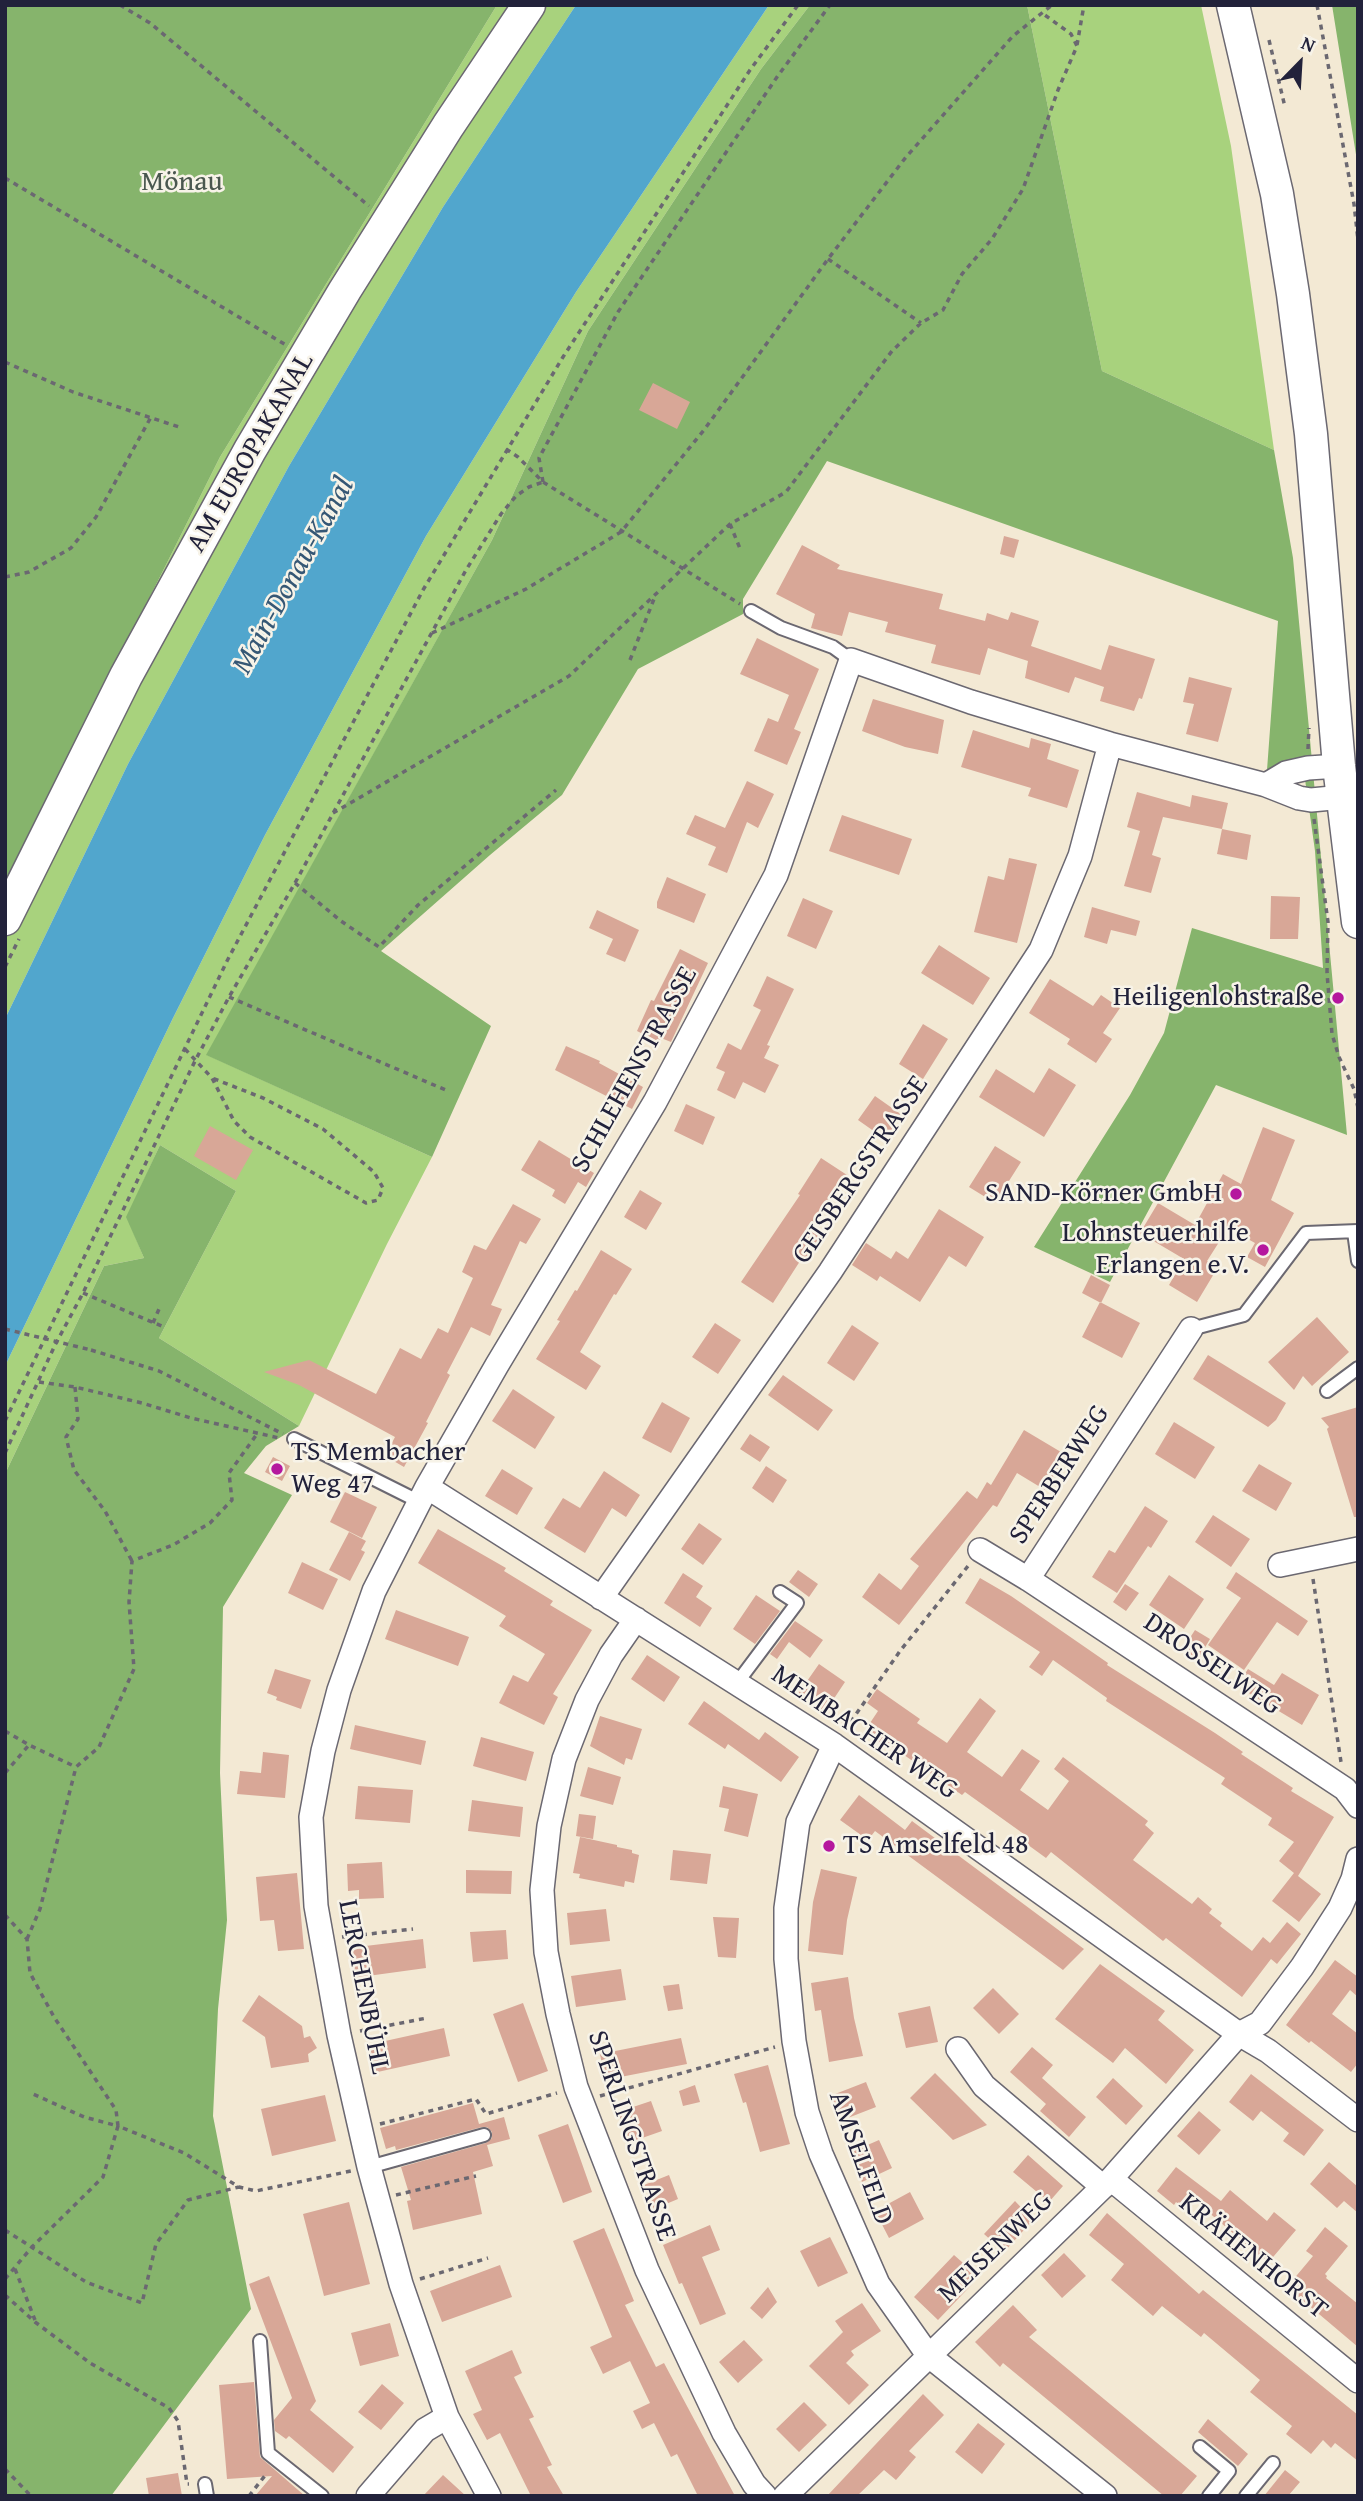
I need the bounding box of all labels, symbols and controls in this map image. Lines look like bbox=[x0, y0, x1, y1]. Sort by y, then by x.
north arrow bbox=[1265, 28, 1335, 98]
text: N bbox=[1297, 28, 1320, 59]
park label: Mönau bbox=[141, 166, 223, 200]
street label: AM EUROPAKANAL bbox=[180, 347, 322, 559]
water label: Main-Donau-Kanal bbox=[225, 471, 363, 681]
street label: SCHLEHENSTRASSE bbox=[564, 961, 706, 1179]
place label: Heiligenlohstraße bbox=[1113, 981, 1324, 1015]
marker: Heiligenlohstraße bbox=[1330, 990, 1346, 1006]
street label: GEISBERGSTRASSE bbox=[786, 1070, 936, 1270]
place label: SAND-Körner GmbH bbox=[985, 1177, 1222, 1211]
marker: SAND-Körner GmbH bbox=[1228, 1186, 1244, 1202]
place label: Lohnsteuerhilfe Erlangen e.V. bbox=[1062, 1217, 1249, 1283]
marker: Lohnsteuerhilfe Erlangen e.V. bbox=[1255, 1242, 1271, 1258]
street label: SPERBERWEG bbox=[1003, 1399, 1117, 1551]
place label: TS Membacher Weg 47 bbox=[291, 1436, 466, 1502]
marker: TS Membacher Weg 47 bbox=[269, 1461, 285, 1477]
street label: DROSSELWEG bbox=[1137, 1607, 1287, 1723]
street label: MEMBACHER WEG bbox=[765, 1658, 963, 1808]
place label: TS Amselfeld 48 bbox=[843, 1829, 1029, 1863]
marker: TS Amselfeld 48 bbox=[821, 1838, 837, 1854]
street label: LERCHENBÜHL bbox=[330, 1897, 396, 2077]
street label: SPERLINGSTRASSE bbox=[579, 2027, 683, 2245]
street label: AMSELFELD bbox=[820, 2087, 900, 2229]
street label: MEISENWEG bbox=[932, 2185, 1060, 2311]
street label: KRÄHENHORST bbox=[1172, 2187, 1334, 2327]

